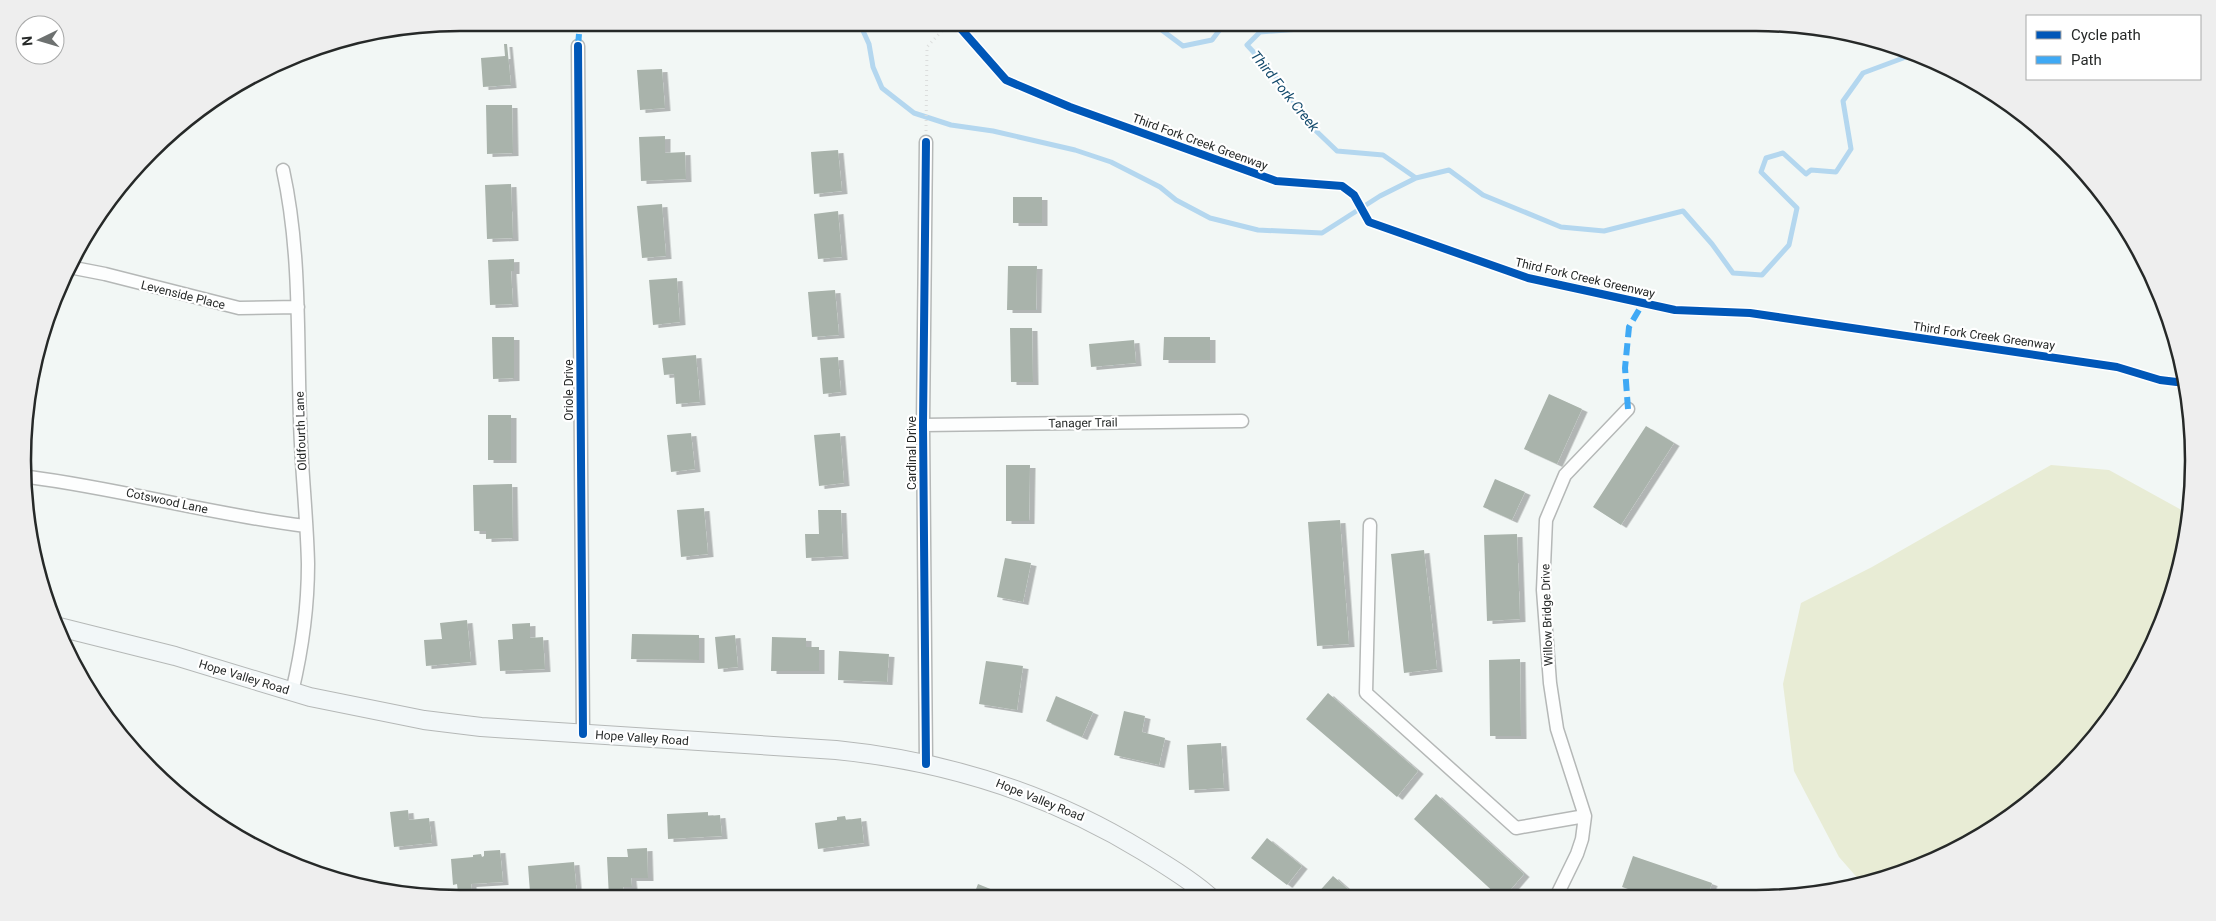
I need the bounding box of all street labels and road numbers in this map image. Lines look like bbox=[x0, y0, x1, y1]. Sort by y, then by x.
street label: Third Fork Creek Greenway bbox=[1130, 111, 1270, 173]
street label: Third Fork Creek Greenway bbox=[1514, 255, 1657, 301]
street label: Levenside Place bbox=[139, 278, 227, 312]
street label: Third Fork Creek Greenway bbox=[1912, 319, 2056, 353]
street label: Oriole Drive bbox=[562, 359, 576, 421]
street label: Oldfourth Lane bbox=[293, 391, 309, 471]
street label: Tanager Trail bbox=[1048, 415, 1118, 431]
street label: Cardinal Drive bbox=[905, 416, 919, 490]
street label: Cotswood Lane bbox=[125, 486, 209, 516]
street label: Willow Bridge Drive bbox=[1538, 564, 1556, 666]
street label: Hope Valley Road bbox=[197, 657, 291, 697]
street label: Hope Valley Road bbox=[595, 728, 689, 748]
street label: Hope Valley Road bbox=[994, 776, 1086, 824]

